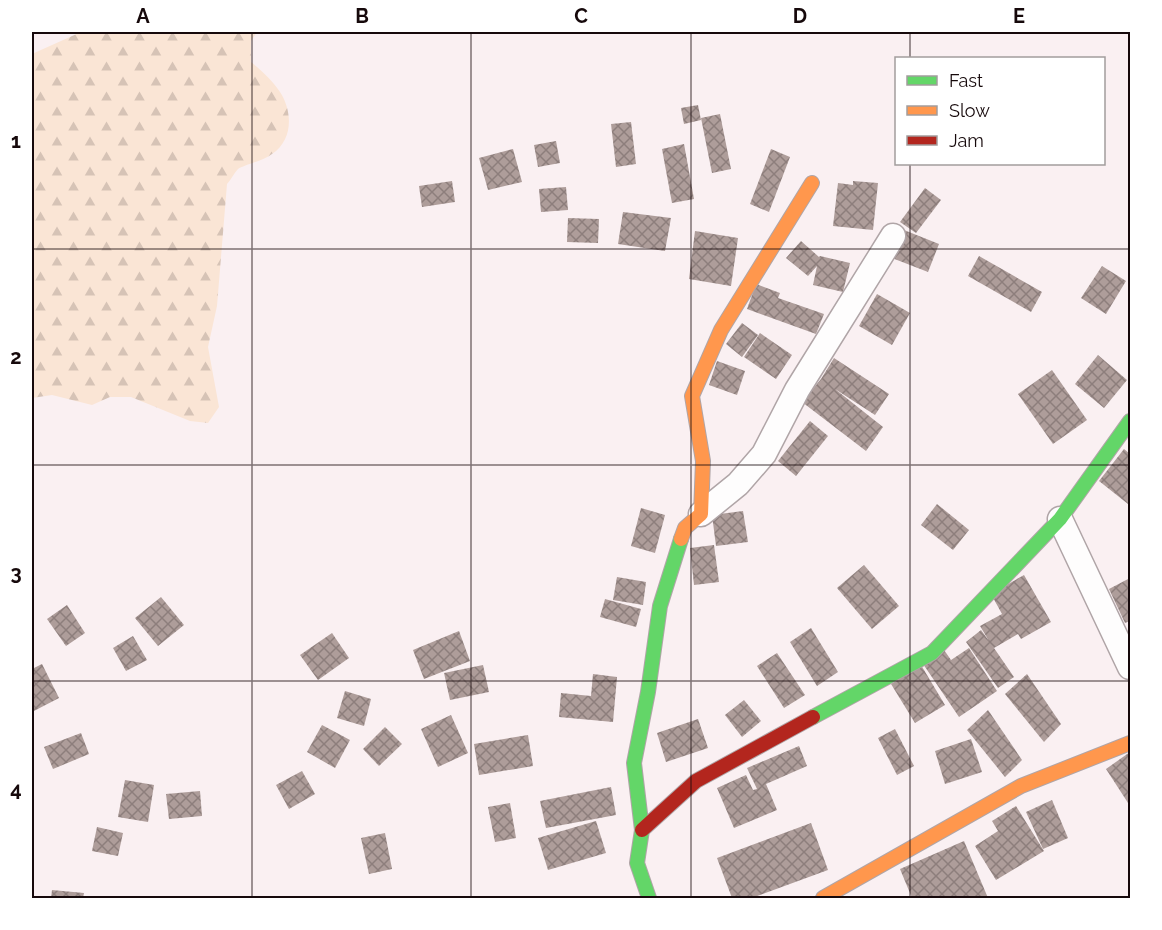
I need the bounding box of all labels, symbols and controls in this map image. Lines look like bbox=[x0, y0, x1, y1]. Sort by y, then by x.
text: A bbox=[136, 4, 150, 28]
text: B bbox=[355, 4, 369, 28]
text: C bbox=[574, 4, 588, 28]
text: D bbox=[793, 4, 807, 28]
text: E bbox=[1013, 4, 1025, 28]
legend bbox=[895, 57, 1105, 165]
text: Fast bbox=[949, 70, 983, 91]
text: Slow bbox=[949, 100, 990, 121]
text: 1 bbox=[11, 129, 21, 153]
text: Jam bbox=[949, 130, 984, 151]
text: 2 bbox=[10, 345, 22, 369]
text: 3 bbox=[10, 561, 22, 585]
text: 4 bbox=[10, 777, 22, 801]

